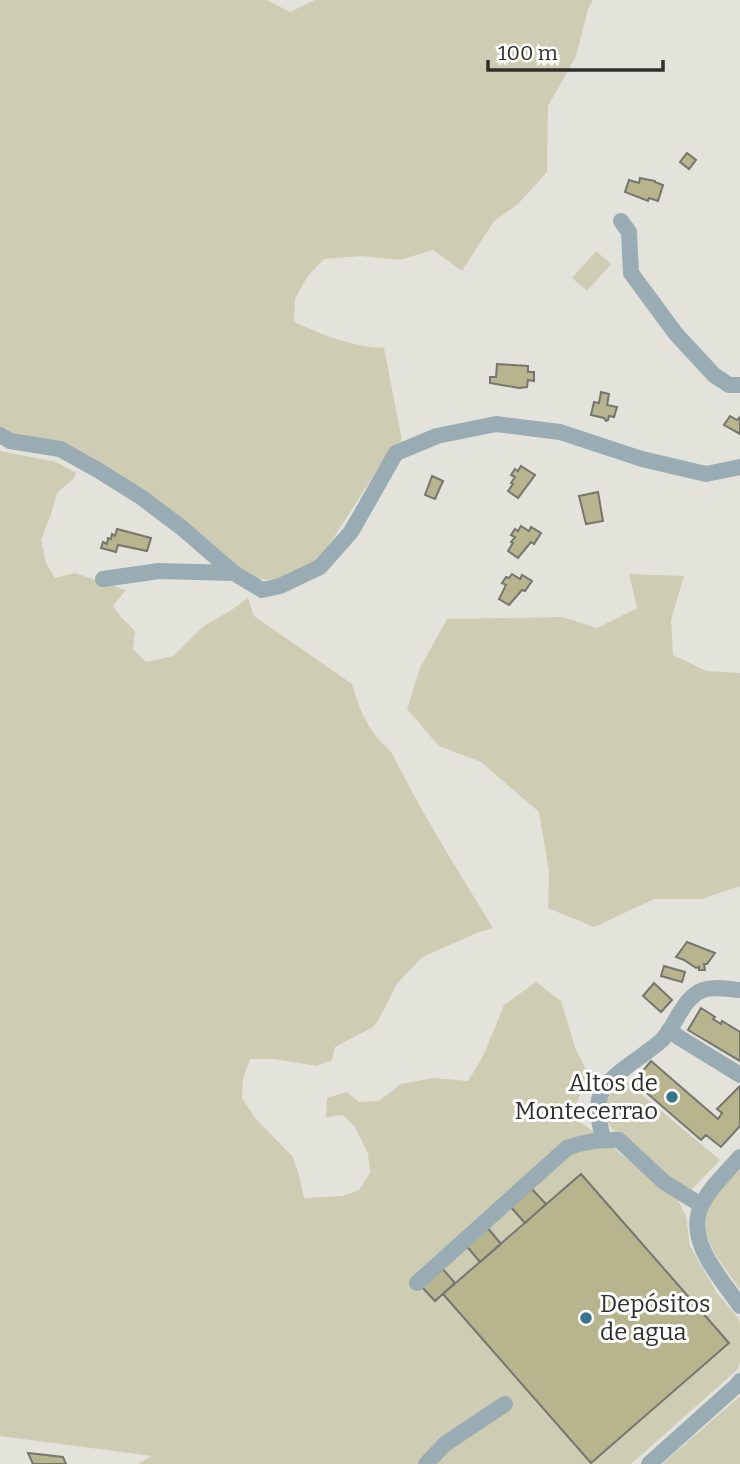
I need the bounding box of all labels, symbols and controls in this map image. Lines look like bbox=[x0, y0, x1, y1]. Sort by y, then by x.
scale bar bbox=[488, 28, 663, 72]
text: 100 m bbox=[498, 40, 558, 66]
place label: Altos de Montecerrao bbox=[514, 1069, 658, 1125]
marker: Altos de Montecerrao bbox=[664, 1089, 680, 1105]
place label: Depósitos de agua bbox=[600, 1290, 711, 1346]
marker: Depósitos de agua bbox=[578, 1310, 594, 1326]

